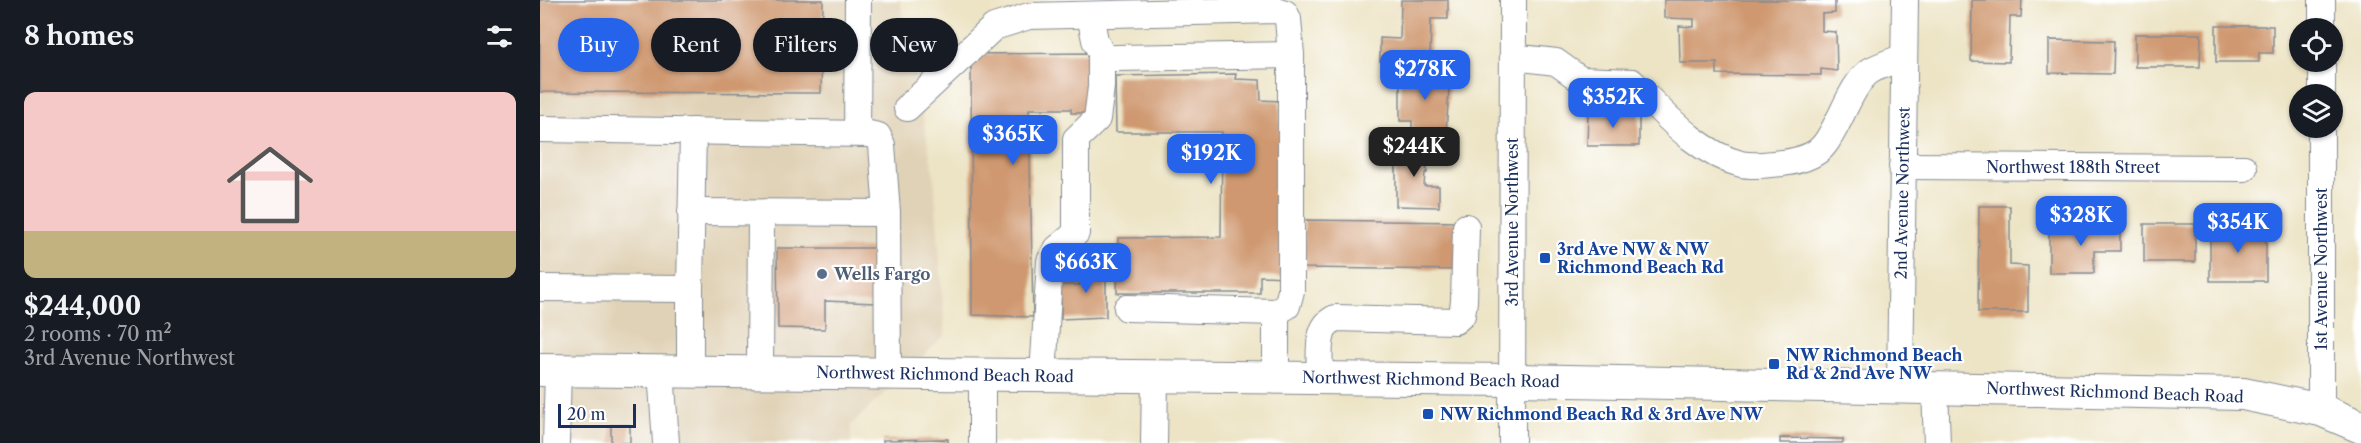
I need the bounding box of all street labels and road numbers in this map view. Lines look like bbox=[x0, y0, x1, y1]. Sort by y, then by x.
street label: 2nd Avenue Northwest bbox=[1890, 106, 1914, 279]
street label: 3rd Avenue Northwest bbox=[1502, 137, 1522, 306]
street label: Northwest 188th Street bbox=[1986, 157, 2160, 177]
street label: 1st Avenue Northwest bbox=[2311, 187, 2331, 350]
street label: Northwest Richmond Beach Road bbox=[816, 362, 1074, 386]
street label: Northwest Richmond Beach Road bbox=[1302, 367, 1560, 391]
street label: Northwest Richmond Beach Road bbox=[1986, 378, 2244, 406]

